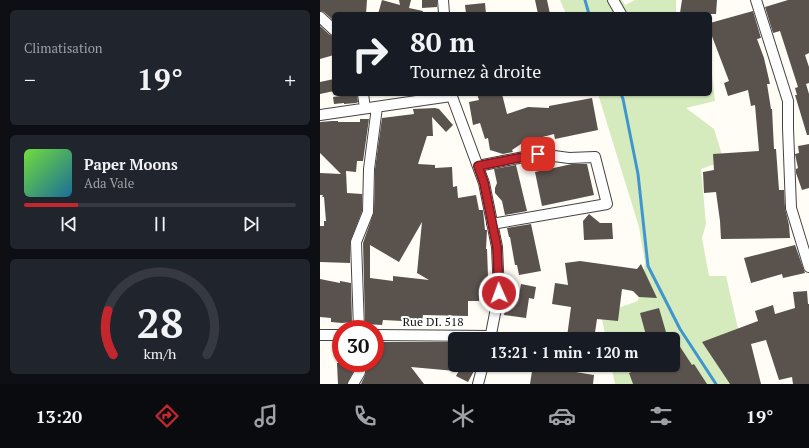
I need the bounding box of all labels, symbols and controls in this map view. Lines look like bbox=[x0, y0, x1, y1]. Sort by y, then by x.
text: 80 m bbox=[410, 23, 475, 60]
icon: right bbox=[344, 28, 396, 80]
text: Climatisation bbox=[24, 39, 103, 57]
text: 19° bbox=[137, 59, 183, 99]
text: Tournez à droite bbox=[410, 59, 541, 83]
text: − bbox=[24, 65, 36, 94]
text: + bbox=[284, 65, 296, 94]
pin bbox=[521, 137, 555, 171]
icon: arrive bbox=[527, 143, 549, 165]
text: Paper Moons bbox=[84, 154, 178, 174]
text: Ada Vale bbox=[84, 174, 134, 192]
icon: previous bbox=[58, 213, 80, 235]
icon: pause bbox=[149, 213, 171, 235]
icon: next bbox=[240, 213, 262, 235]
position arrow bbox=[478, 272, 520, 314]
text: 28 bbox=[136, 294, 184, 349]
street label: Rue DI. 518 bbox=[402, 314, 464, 329]
speed limit sign: 30 bbox=[332, 320, 384, 372]
text: 13:21 · 1 min · 120 m bbox=[490, 342, 638, 362]
text: km/h bbox=[144, 343, 177, 362]
icon: directions bbox=[153, 402, 181, 430]
icon: music bbox=[252, 402, 280, 430]
icon: phone bbox=[351, 402, 379, 430]
icon: climate bbox=[449, 402, 477, 430]
icon: car bbox=[548, 402, 576, 430]
icon: filters bbox=[647, 402, 675, 430]
text: 13:20 bbox=[35, 404, 82, 428]
text: 19° bbox=[746, 404, 774, 428]

